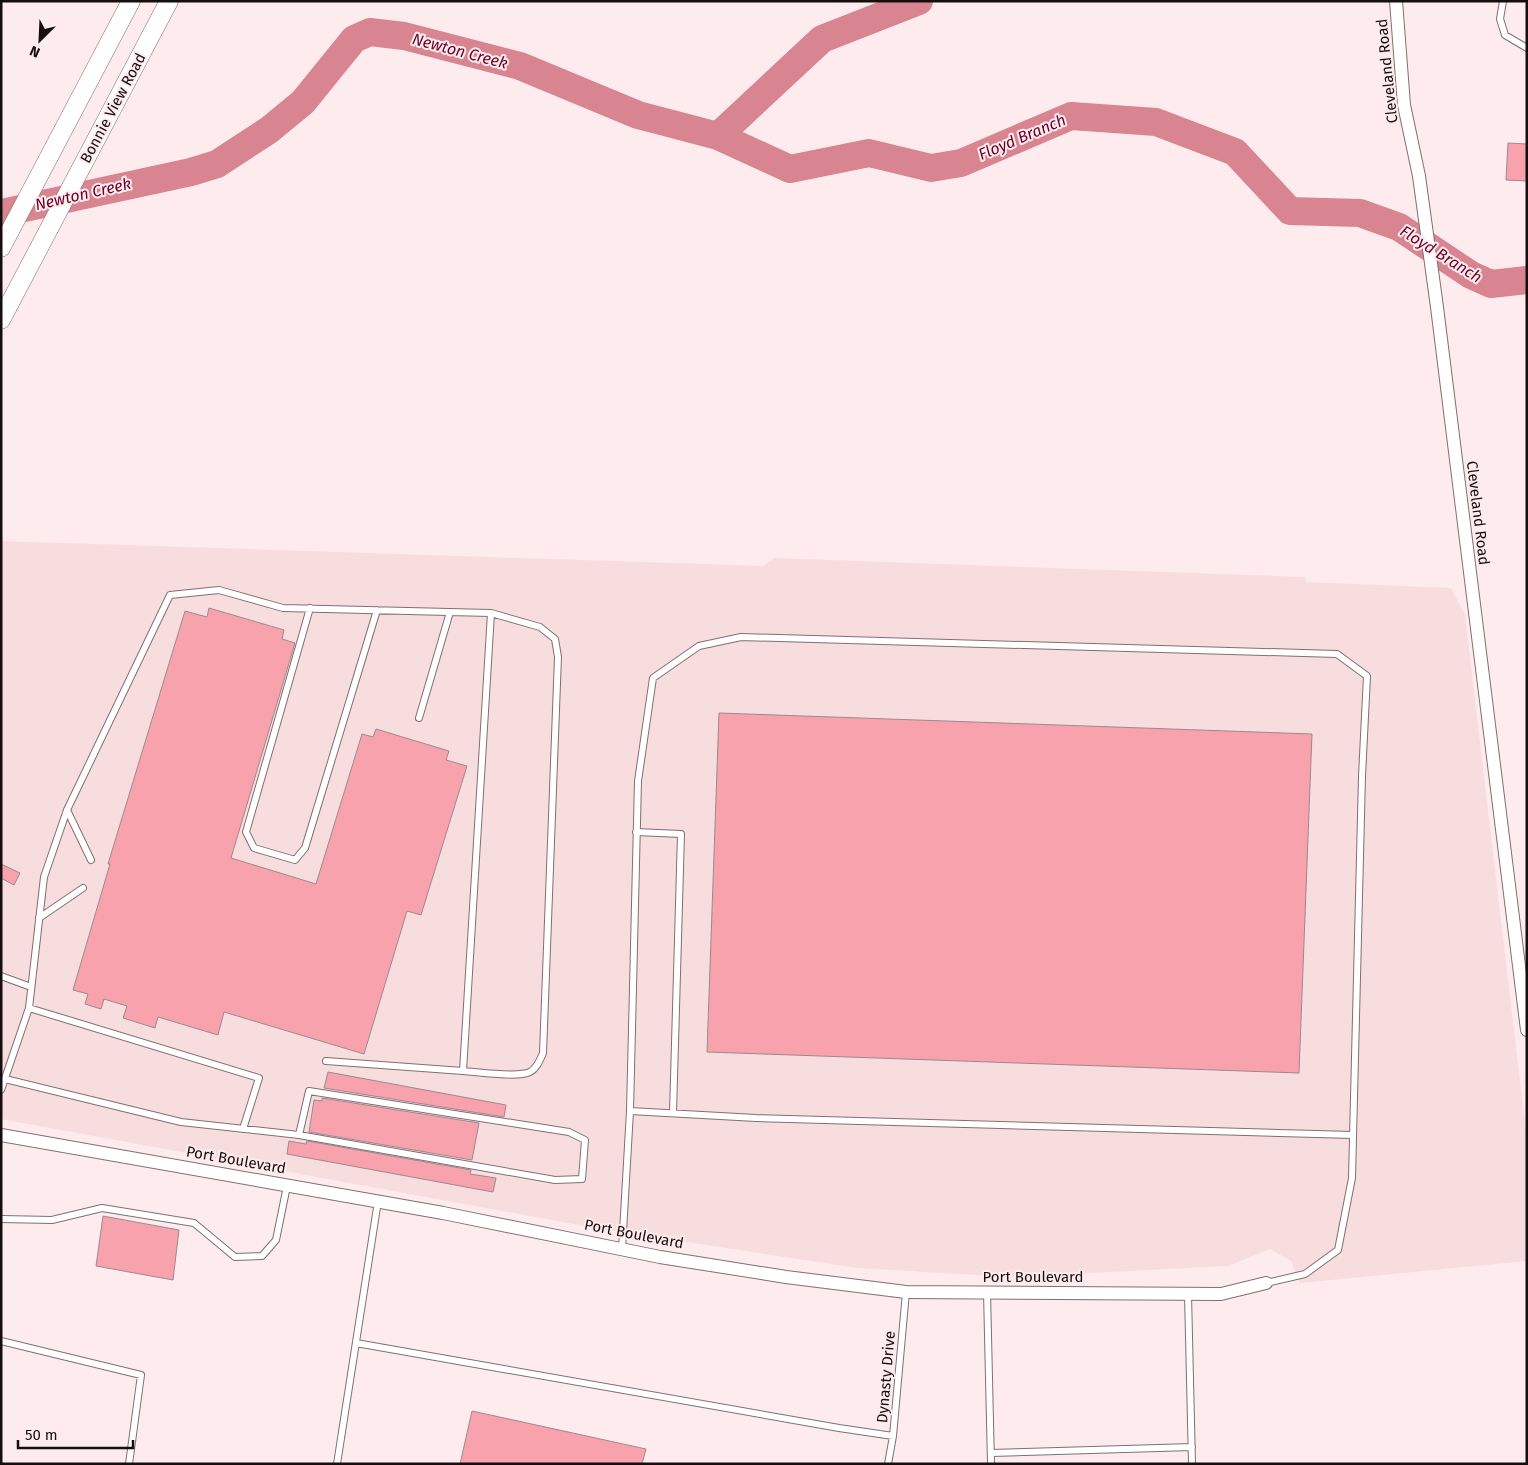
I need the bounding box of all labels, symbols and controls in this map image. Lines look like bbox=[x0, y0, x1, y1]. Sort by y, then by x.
north arrow bbox=[15, 15, 65, 65]
street label: Cleveland Road bbox=[1373, 18, 1401, 124]
water label: Newton Creek bbox=[410, 29, 510, 73]
text: N bbox=[27, 42, 43, 61]
street label: Bonnie View Road bbox=[76, 50, 150, 166]
water label: Floyd Branch bbox=[975, 110, 1069, 164]
water label: Newton Creek bbox=[33, 174, 133, 214]
water label: Floyd Branch bbox=[1397, 221, 1485, 287]
street label: Cleveland Road bbox=[1463, 460, 1493, 566]
street label: Port Boulevard bbox=[185, 1142, 287, 1178]
street label: Port Boulevard bbox=[583, 1216, 685, 1252]
street label: Port Boulevard bbox=[983, 1268, 1083, 1286]
street label: Dynasty Drive bbox=[873, 1330, 899, 1424]
scale bar bbox=[18, 1418, 132, 1450]
text: 50 m bbox=[25, 1426, 58, 1444]

